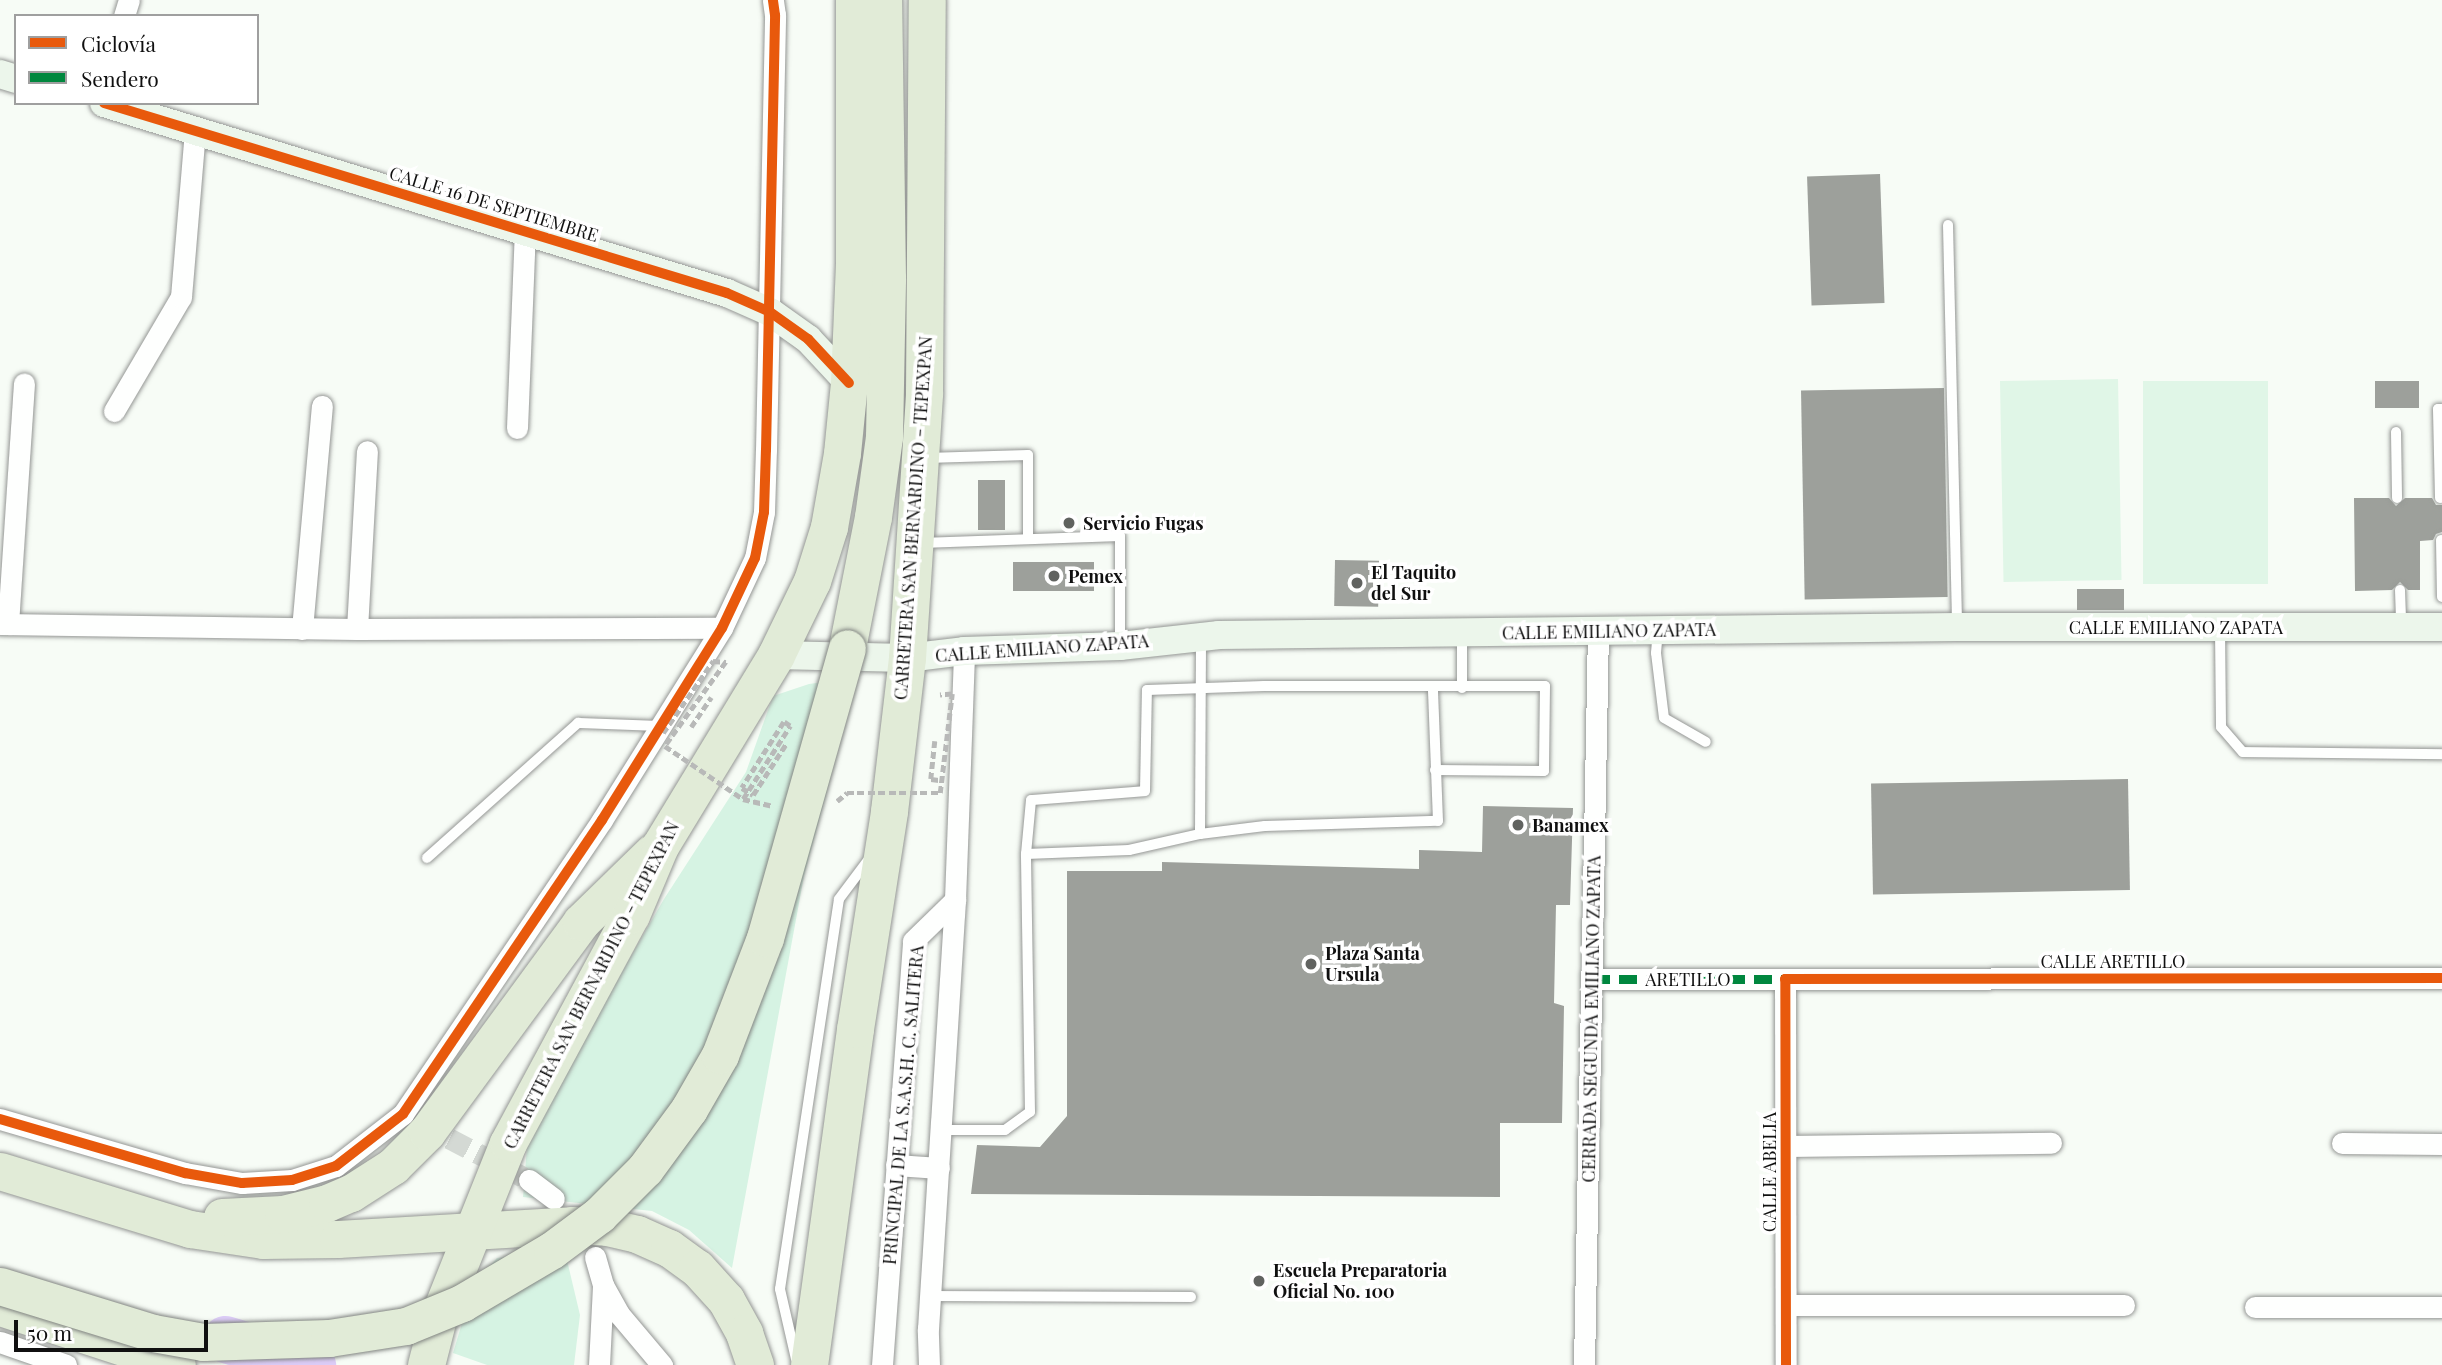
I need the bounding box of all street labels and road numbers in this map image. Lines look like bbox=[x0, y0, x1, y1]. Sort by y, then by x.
street label: CALLE 16 DE SEPTIEMBRE bbox=[387, 162, 601, 246]
street label: CARRETERA SAN BERNARDINO - TEPEXPAN bbox=[889, 335, 937, 701]
street label: CALLE EMILIANO ZAPATA bbox=[2069, 616, 2283, 638]
street label: CALLE EMILIANO ZAPATA bbox=[1502, 618, 1716, 644]
street label: CALLE EMILIANO ZAPATA bbox=[934, 630, 1150, 666]
street label: CARRETERA SAN BERNARDINO - TEPEXPAN bbox=[498, 817, 684, 1153]
street label: CERRADA SEGUNDA EMILIANO ZAPATA bbox=[1577, 855, 1605, 1183]
street label: PRINCIPAL DE LA S.A.S.H. C. SALITERA bbox=[878, 944, 928, 1266]
street label: CALLE ARETILLO bbox=[2040, 950, 2186, 972]
street label: ARETILLO bbox=[1645, 968, 1731, 990]
street label: CALLE ABELIA bbox=[1758, 1111, 1780, 1233]

